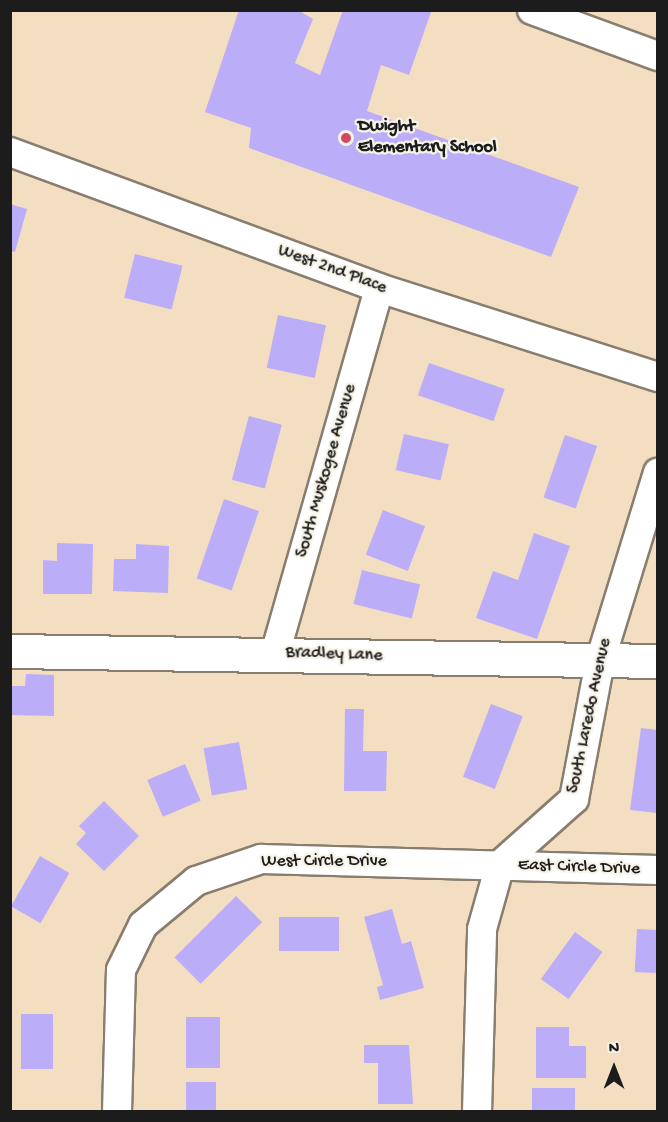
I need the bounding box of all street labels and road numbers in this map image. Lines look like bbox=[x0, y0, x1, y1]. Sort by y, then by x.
street label: West 2nd Place bbox=[275, 240, 389, 300]
street label: South Muskogee Avenue bbox=[292, 382, 362, 560]
street label: South Laredo Avenue bbox=[563, 637, 617, 795]
street label: Bradley Lane bbox=[285, 643, 383, 667]
street label: West Circle Drive bbox=[261, 851, 387, 873]
street label: East Circle Drive bbox=[517, 855, 641, 881]

